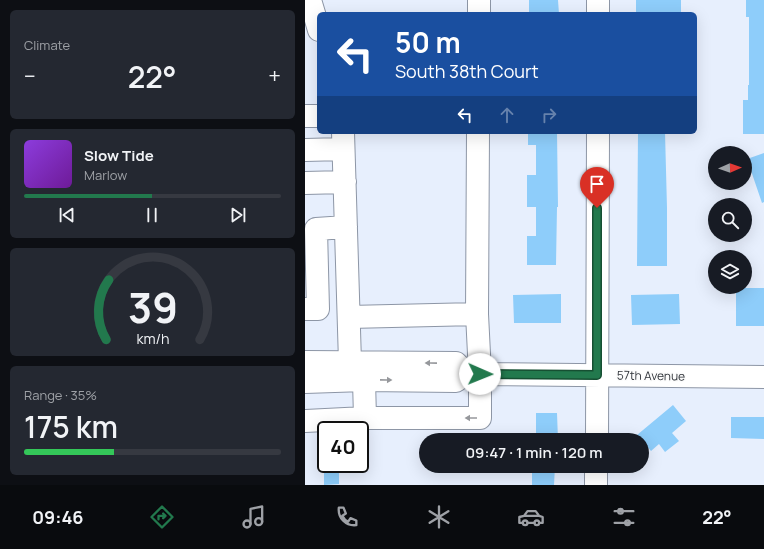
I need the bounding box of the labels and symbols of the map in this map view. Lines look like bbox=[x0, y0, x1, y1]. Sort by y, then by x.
north arrow bbox=[708, 146, 752, 190]
pin bbox=[580, 167, 614, 208]
position arrow bbox=[459, 353, 501, 395]
one-way arrow bbox=[424, 360, 437, 366]
street label: 57th Avenue bbox=[617, 366, 685, 385]
one-way arrow bbox=[380, 377, 393, 383]
one-way arrow bbox=[464, 415, 477, 421]
speed limit sign: 40 bbox=[317, 421, 369, 473]

